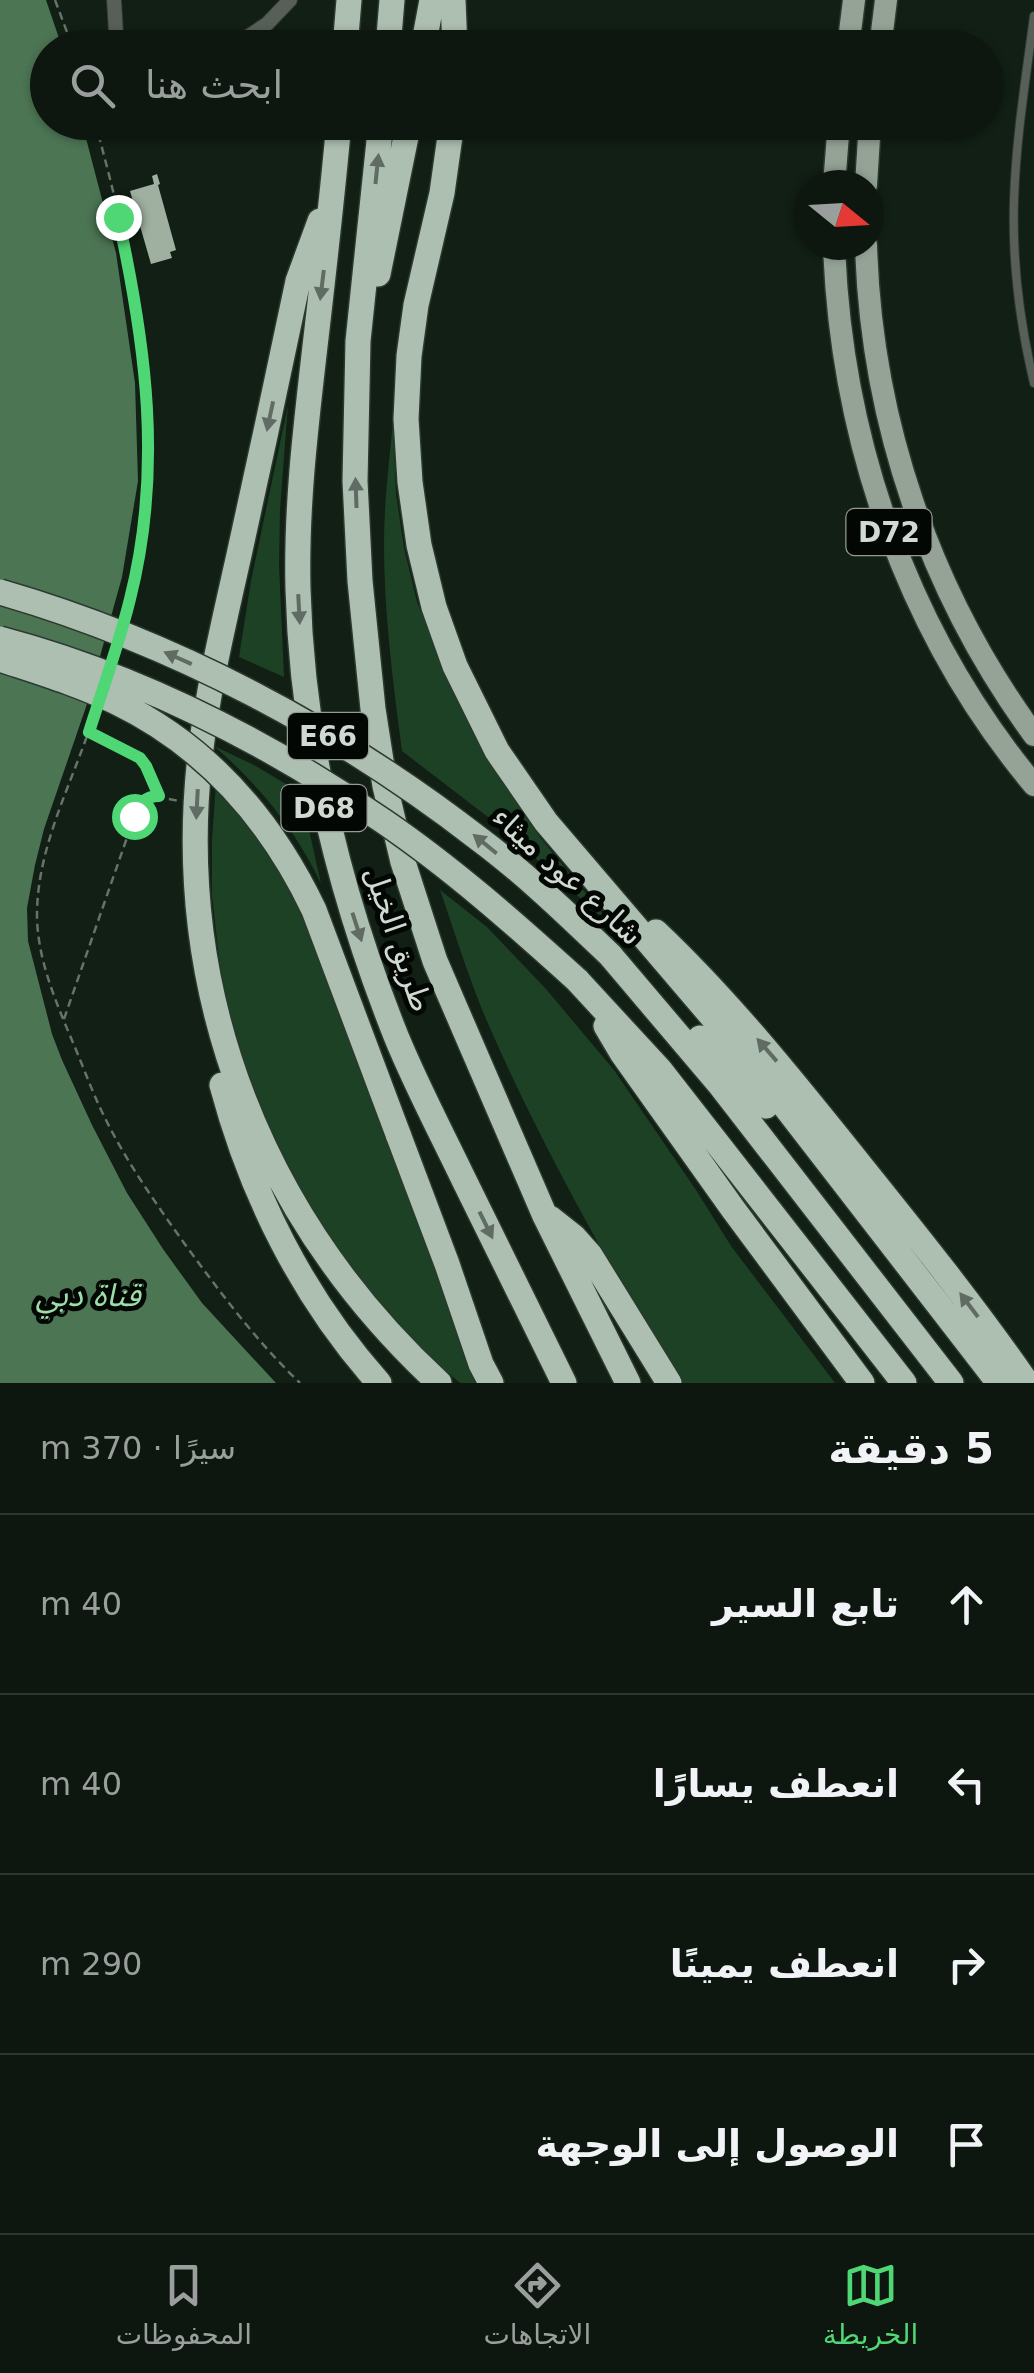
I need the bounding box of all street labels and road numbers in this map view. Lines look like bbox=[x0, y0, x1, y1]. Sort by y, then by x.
road number: D72 bbox=[846, 509, 932, 555]
road number: E66 bbox=[288, 713, 368, 759]
road number: D68 bbox=[282, 785, 366, 831]
street label: شارع عود ميثاء bbox=[485, 799, 650, 952]
street label: طريق الخيل bbox=[357, 861, 440, 1016]

